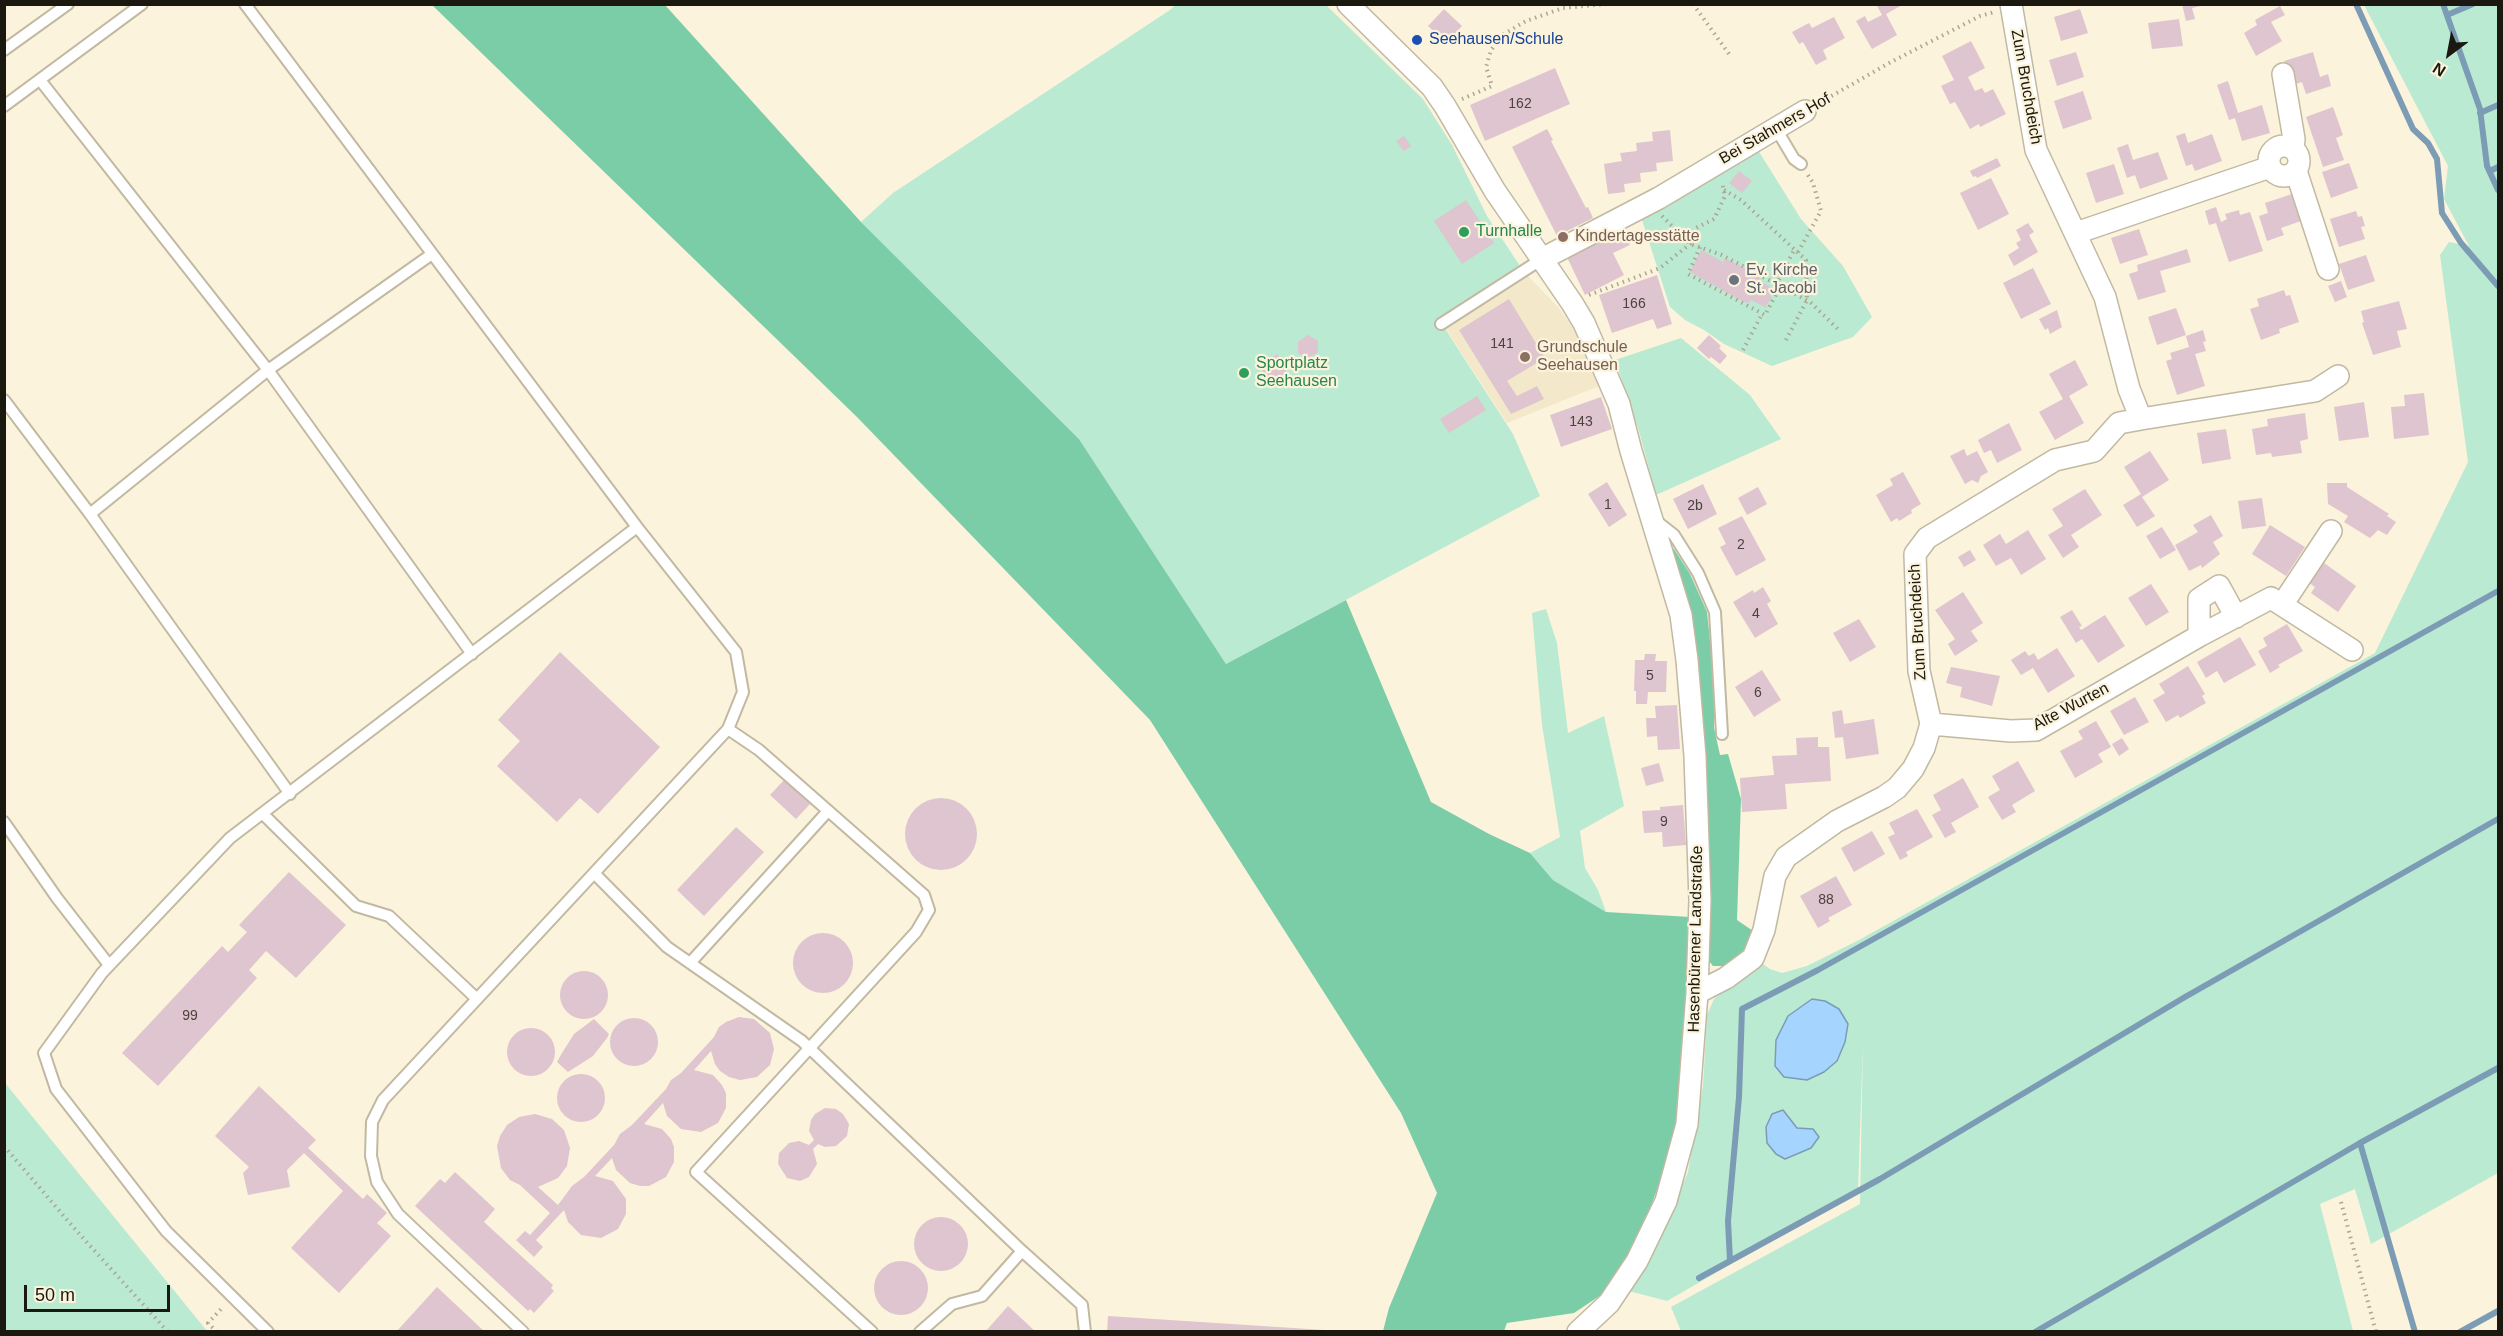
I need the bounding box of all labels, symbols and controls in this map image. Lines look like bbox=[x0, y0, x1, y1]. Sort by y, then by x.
north arrow bbox=[2419, 24, 2479, 84]
street label: Zum Bruchdeich bbox=[2006, 28, 2046, 146]
place label: Seehausen/Schule bbox=[1429, 30, 1563, 50]
marker: Seehausen/Schule bbox=[1410, 33, 1424, 47]
text: N bbox=[2430, 59, 2449, 80]
street label: Bei Stahmers Hof bbox=[1716, 89, 1834, 169]
house number: 162 bbox=[1508, 96, 1532, 112]
place label: Turnhalle bbox=[1476, 222, 1542, 242]
marker: Turnhalle bbox=[1457, 225, 1471, 239]
place label: Kindertagesstätte bbox=[1575, 227, 1700, 247]
marker: Kindertagesstätte bbox=[1556, 230, 1570, 244]
place label: Ev. Kirche St. Jacobi bbox=[1746, 261, 1818, 299]
marker: Ev. Kirche St. Jacobi bbox=[1727, 273, 1741, 287]
house number: 166 bbox=[1622, 296, 1646, 312]
house number: 141 bbox=[1490, 336, 1514, 352]
place label: Grundschule Seehausen bbox=[1537, 338, 1628, 376]
marker: Grundschule Seehausen bbox=[1518, 350, 1532, 364]
place label: Sportplatz Seehausen bbox=[1256, 354, 1337, 392]
marker: Sportplatz Seehausen bbox=[1237, 366, 1251, 380]
house number: 143 bbox=[1569, 414, 1593, 430]
house number: 1 bbox=[1604, 497, 1612, 513]
house number: 2b bbox=[1687, 498, 1703, 514]
house number: 2 bbox=[1737, 537, 1745, 553]
street label: Zum Bruchdeich bbox=[1905, 563, 1931, 681]
house number: 4 bbox=[1752, 606, 1760, 622]
house number: 5 bbox=[1646, 668, 1654, 684]
street label: Alte Wurten bbox=[2030, 679, 2112, 735]
house number: 6 bbox=[1754, 685, 1762, 701]
house number: 9 bbox=[1660, 814, 1668, 830]
street label: Hasenbürener Landstraße bbox=[1685, 845, 1707, 1033]
house number: 88 bbox=[1818, 892, 1834, 908]
house number: 99 bbox=[182, 1008, 198, 1024]
scale bar bbox=[27, 1273, 172, 1311]
text: 50 m bbox=[35, 1285, 75, 1305]

